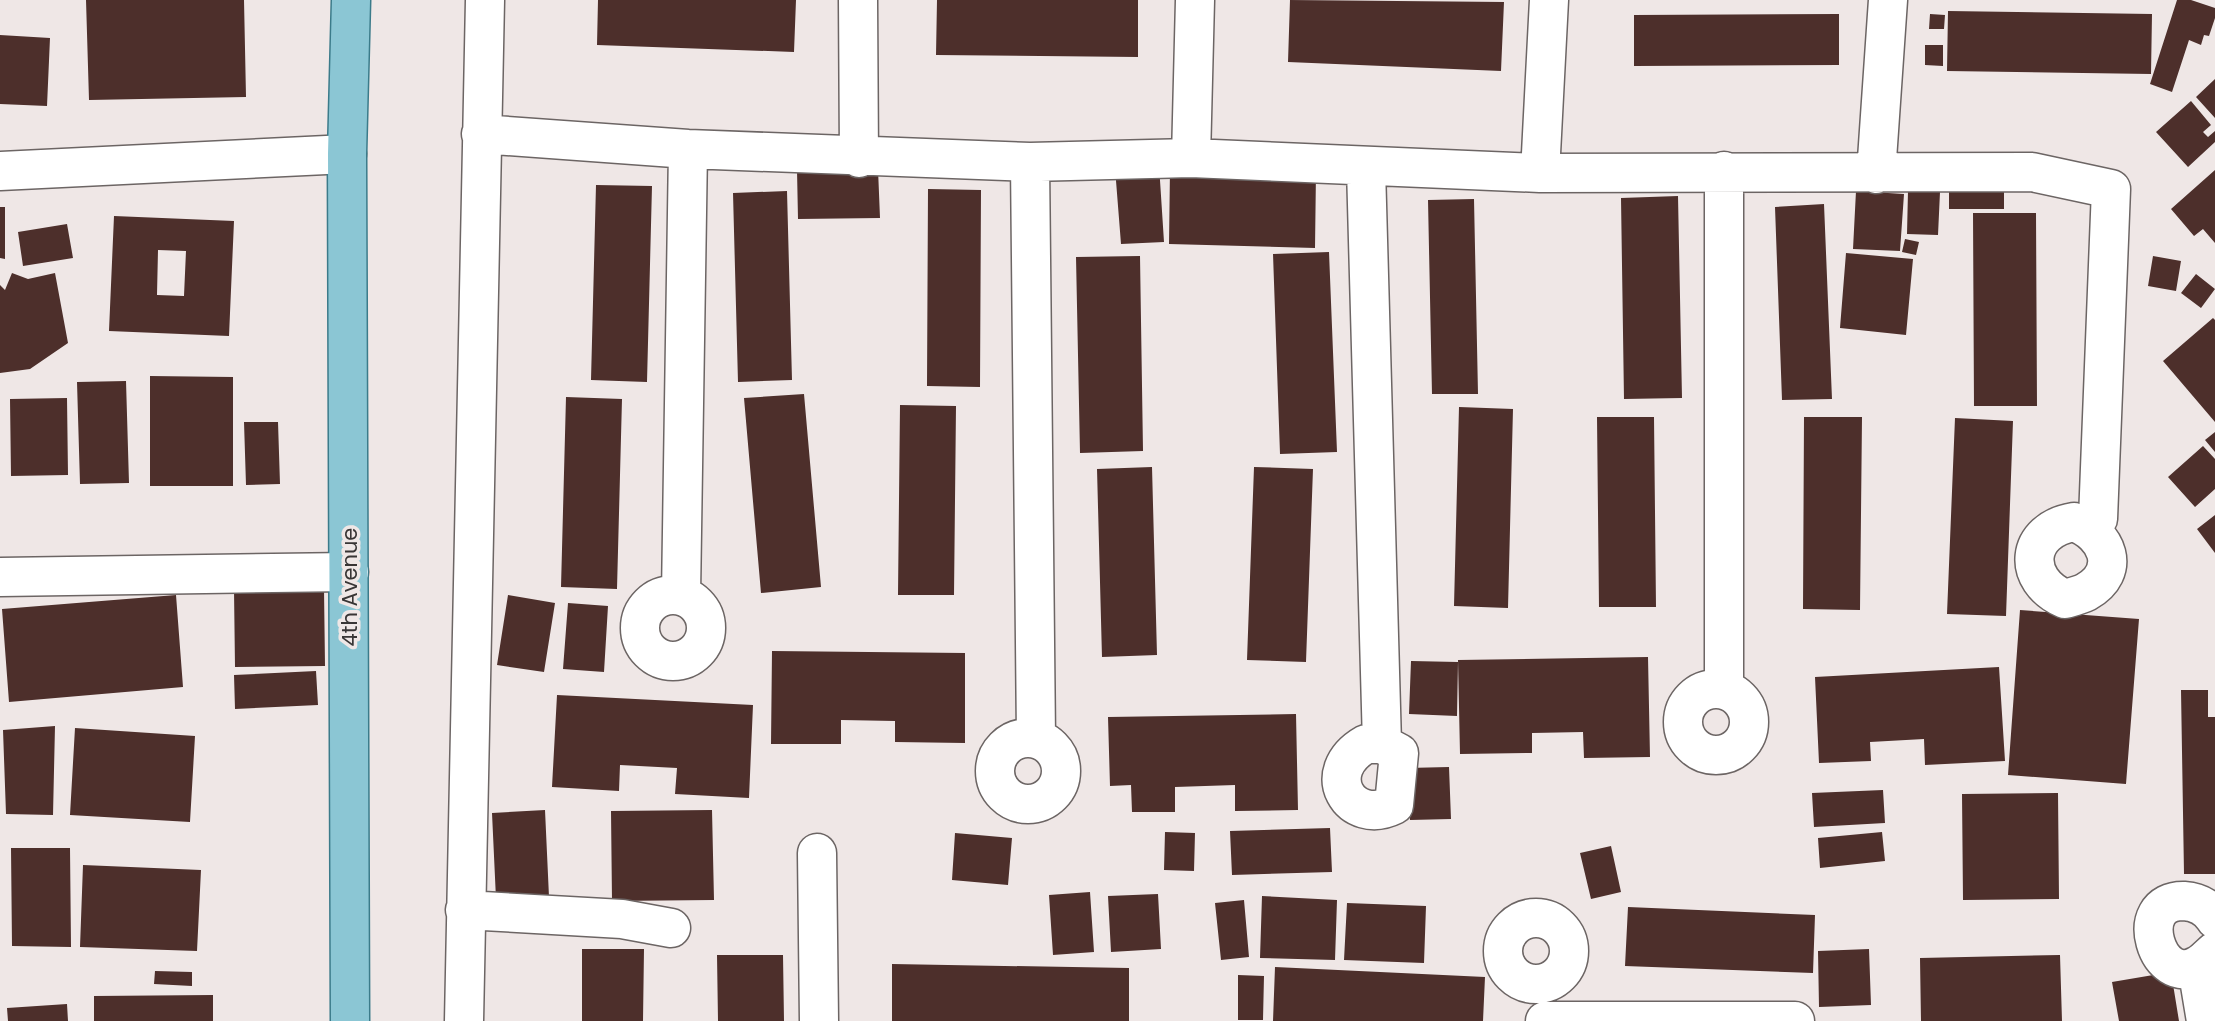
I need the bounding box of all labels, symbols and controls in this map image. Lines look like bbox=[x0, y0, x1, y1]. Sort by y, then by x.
street label: 4th Avenue bbox=[335, 528, 364, 646]

